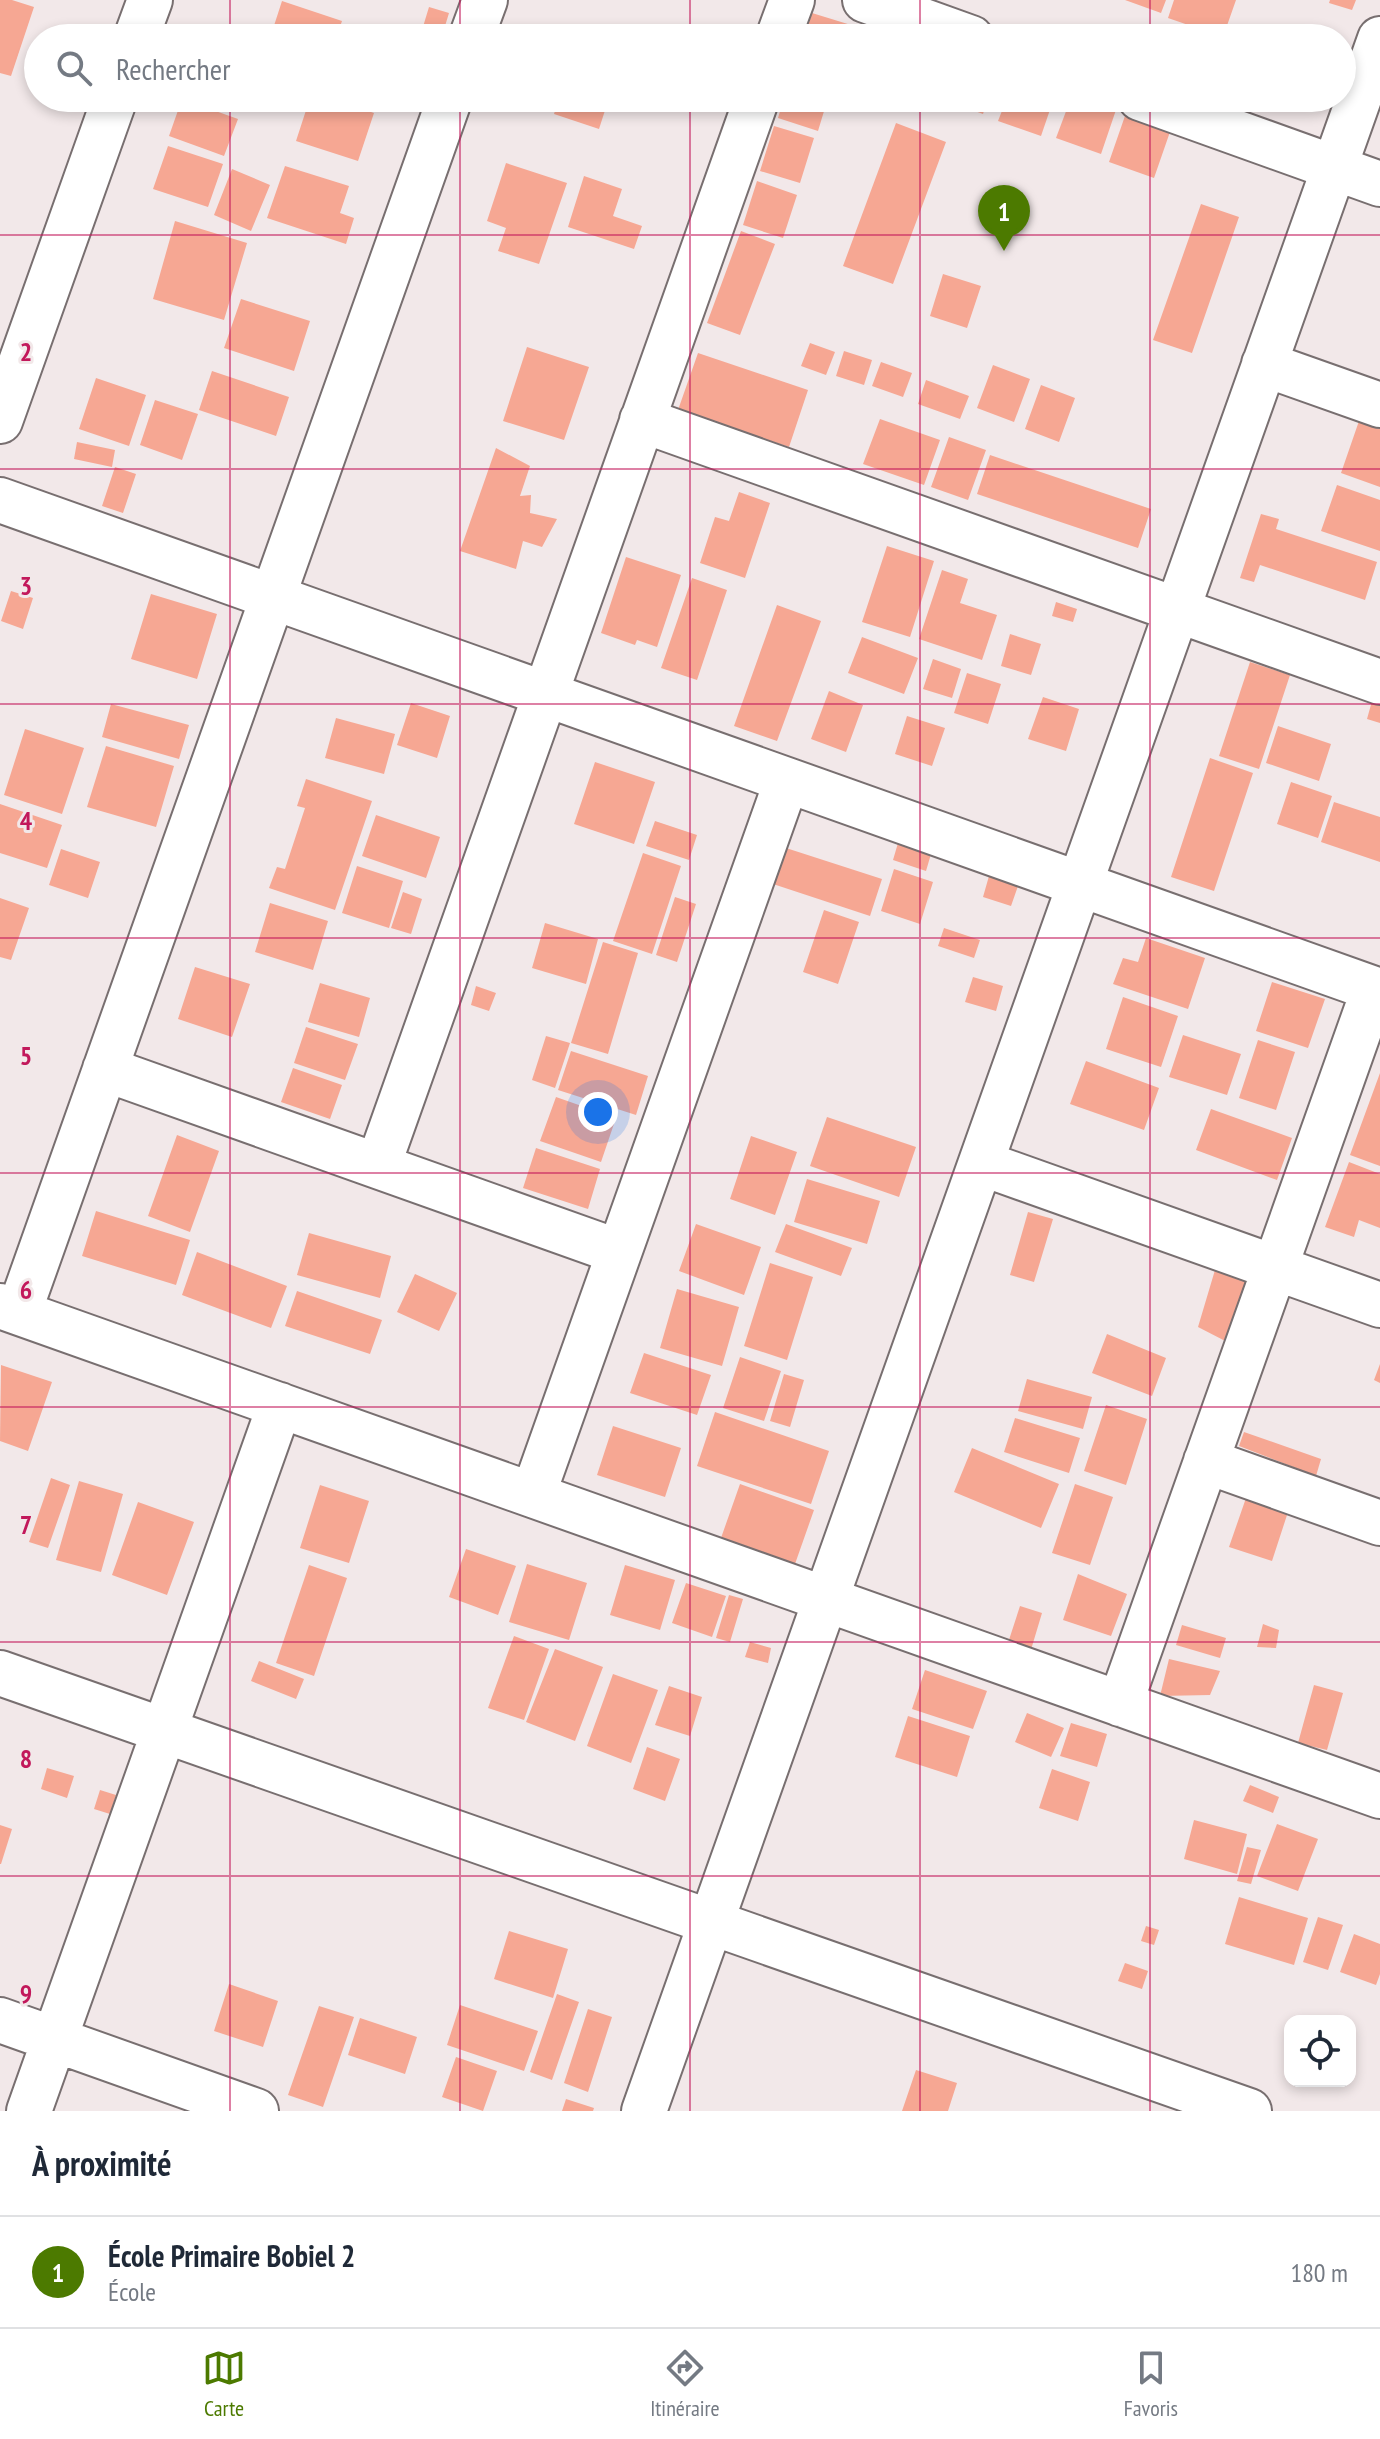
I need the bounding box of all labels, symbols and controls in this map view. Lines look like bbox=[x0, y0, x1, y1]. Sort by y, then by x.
search box bbox=[24, 24, 1356, 112]
icon: search bbox=[52, 46, 96, 90]
text: Rechercher bbox=[116, 49, 230, 88]
pin: 1 bbox=[978, 185, 1030, 251]
text: 2 bbox=[20, 335, 32, 368]
text: 3 bbox=[20, 569, 32, 602]
text: 4 bbox=[20, 804, 33, 837]
text: 5 bbox=[20, 1039, 32, 1072]
your location bbox=[578, 1092, 618, 1132]
text: 6 bbox=[20, 1273, 32, 1306]
text: 7 bbox=[20, 1508, 32, 1541]
text: 8 bbox=[20, 1742, 32, 1775]
text: 9 bbox=[20, 1977, 32, 2010]
map controls bbox=[1284, 2015, 1356, 2087]
button: locate bbox=[1284, 2015, 1356, 2087]
text: À proximité bbox=[32, 2141, 172, 2185]
text: École Primaire Bobiel 2 bbox=[108, 2236, 355, 2275]
text: 1 bbox=[52, 2256, 64, 2289]
text: 180 m bbox=[1290, 2256, 1348, 2289]
text: École bbox=[108, 2275, 156, 2308]
tab: Carte bbox=[202, 2346, 246, 2422]
tab: Itinéraire bbox=[650, 2346, 720, 2422]
tab: Favoris bbox=[1124, 2346, 1178, 2422]

